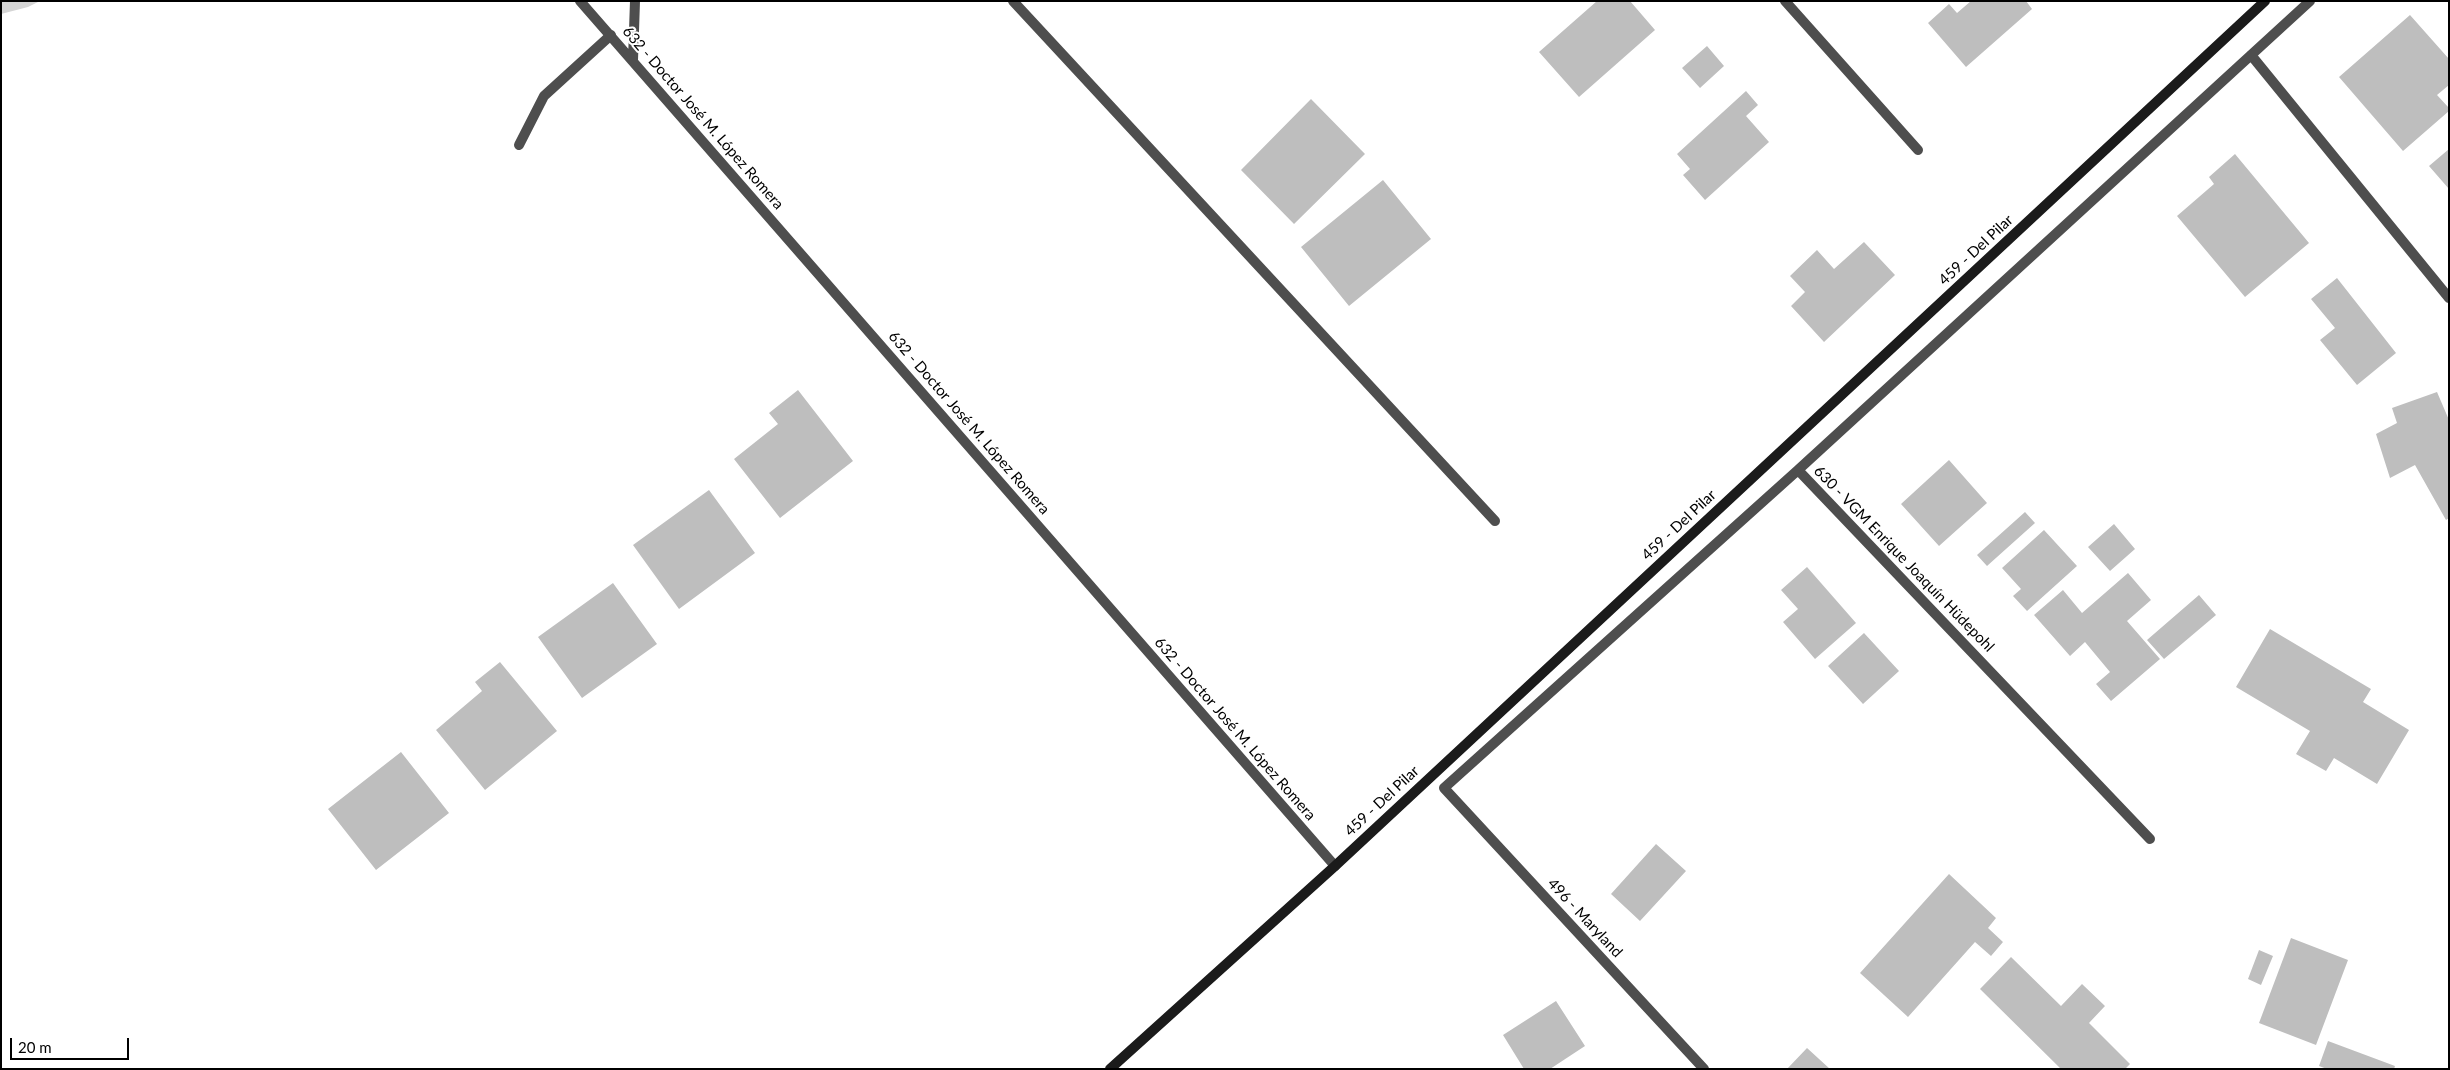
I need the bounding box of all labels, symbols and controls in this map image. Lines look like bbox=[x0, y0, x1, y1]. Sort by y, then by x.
street label: 632 - Doctor José M. López Romera bbox=[619, 23, 787, 213]
street label: 459 - Del Pilar bbox=[1935, 211, 2017, 289]
street label: 632 - Doctor José M. López Romera bbox=[885, 328, 1053, 518]
street label: 630 - VGM Enrique Joaquín Hüdepohl bbox=[1810, 462, 1998, 656]
street label: 459 - Del Pilar bbox=[1638, 486, 1720, 564]
street label: 632 - Doctor José M. López Romera bbox=[1151, 634, 1319, 824]
street label: 459 - Del Pilar bbox=[1341, 762, 1423, 840]
street label: 496 - Maryland bbox=[1544, 875, 1626, 961]
scale bar bbox=[12, 1028, 131, 1060]
text: 20 m bbox=[18, 1038, 52, 1056]

